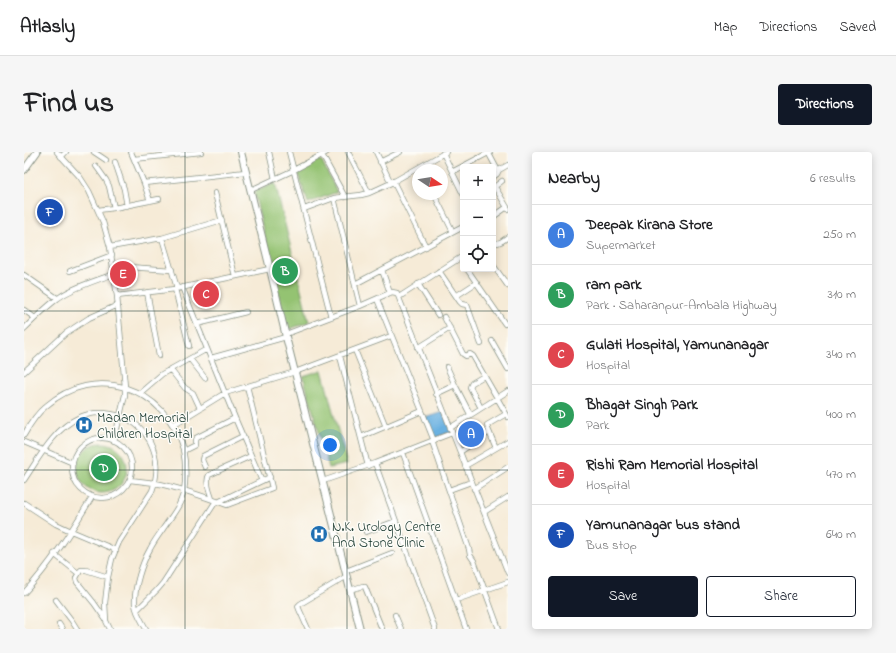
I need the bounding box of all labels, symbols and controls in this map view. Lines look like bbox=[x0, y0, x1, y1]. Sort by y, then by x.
text: Atlasly bbox=[20, 14, 75, 41]
text: Map bbox=[714, 17, 737, 38]
text: Directions bbox=[759, 17, 817, 38]
text: Saved bbox=[839, 17, 876, 38]
text: Find us bbox=[24, 84, 114, 125]
button: Directions bbox=[778, 84, 872, 125]
north arrow bbox=[412, 164, 448, 200]
map controls bbox=[460, 164, 496, 272]
button: + bbox=[460, 164, 496, 200]
text: Nearby bbox=[548, 166, 600, 191]
text: 6 results bbox=[810, 169, 856, 188]
pin: F bbox=[37, 197, 63, 227]
button: − bbox=[460, 200, 496, 236]
text: Deepak Kirana Store bbox=[586, 214, 713, 236]
text: A bbox=[557, 225, 565, 244]
text: 250 m bbox=[823, 225, 856, 244]
button: locate bbox=[460, 236, 496, 272]
text: Supermarket bbox=[586, 236, 656, 255]
pin: B bbox=[272, 256, 298, 286]
pin: E bbox=[110, 259, 136, 289]
text: ram park bbox=[586, 274, 642, 296]
pin: C bbox=[193, 279, 219, 309]
text: B bbox=[557, 285, 565, 304]
text: 310 m bbox=[828, 285, 856, 304]
text: Park · Saharanpur-Ambala Highway bbox=[586, 296, 777, 315]
text: Gulati Hospital, Yamunanagar bbox=[586, 334, 769, 356]
text: C bbox=[557, 345, 565, 364]
text: 340 m bbox=[826, 345, 856, 364]
text: Hospital bbox=[586, 356, 630, 375]
text: Bhagat Singh Park bbox=[586, 394, 698, 416]
text: D bbox=[556, 405, 566, 424]
text: 400 m bbox=[826, 405, 856, 424]
place label: Madan Memorial Children Hospital bbox=[97, 408, 192, 445]
hospital icon: Madan Memorial Children Hospital bbox=[74, 415, 94, 435]
text: Park bbox=[586, 416, 610, 435]
pin: A bbox=[458, 419, 484, 449]
your location bbox=[320, 435, 340, 455]
pin: D bbox=[91, 453, 117, 483]
text: Rishi Ram Memorial Hospital bbox=[586, 454, 758, 476]
text: E bbox=[557, 465, 565, 484]
text: 470 m bbox=[826, 465, 856, 484]
text: Hospital bbox=[586, 476, 630, 495]
text: Yamunanagar bus stand bbox=[586, 514, 740, 536]
place label: N.K. Urology Centre And Stone Clinic bbox=[332, 517, 442, 554]
hospital icon: N.K. Urology Centre And Stone Clinic bbox=[309, 524, 329, 544]
text: F bbox=[557, 525, 565, 544]
text: 640 m bbox=[826, 525, 856, 544]
text: Bus stop bbox=[586, 536, 637, 555]
button: Save bbox=[548, 576, 698, 617]
button: Share bbox=[706, 576, 856, 617]

